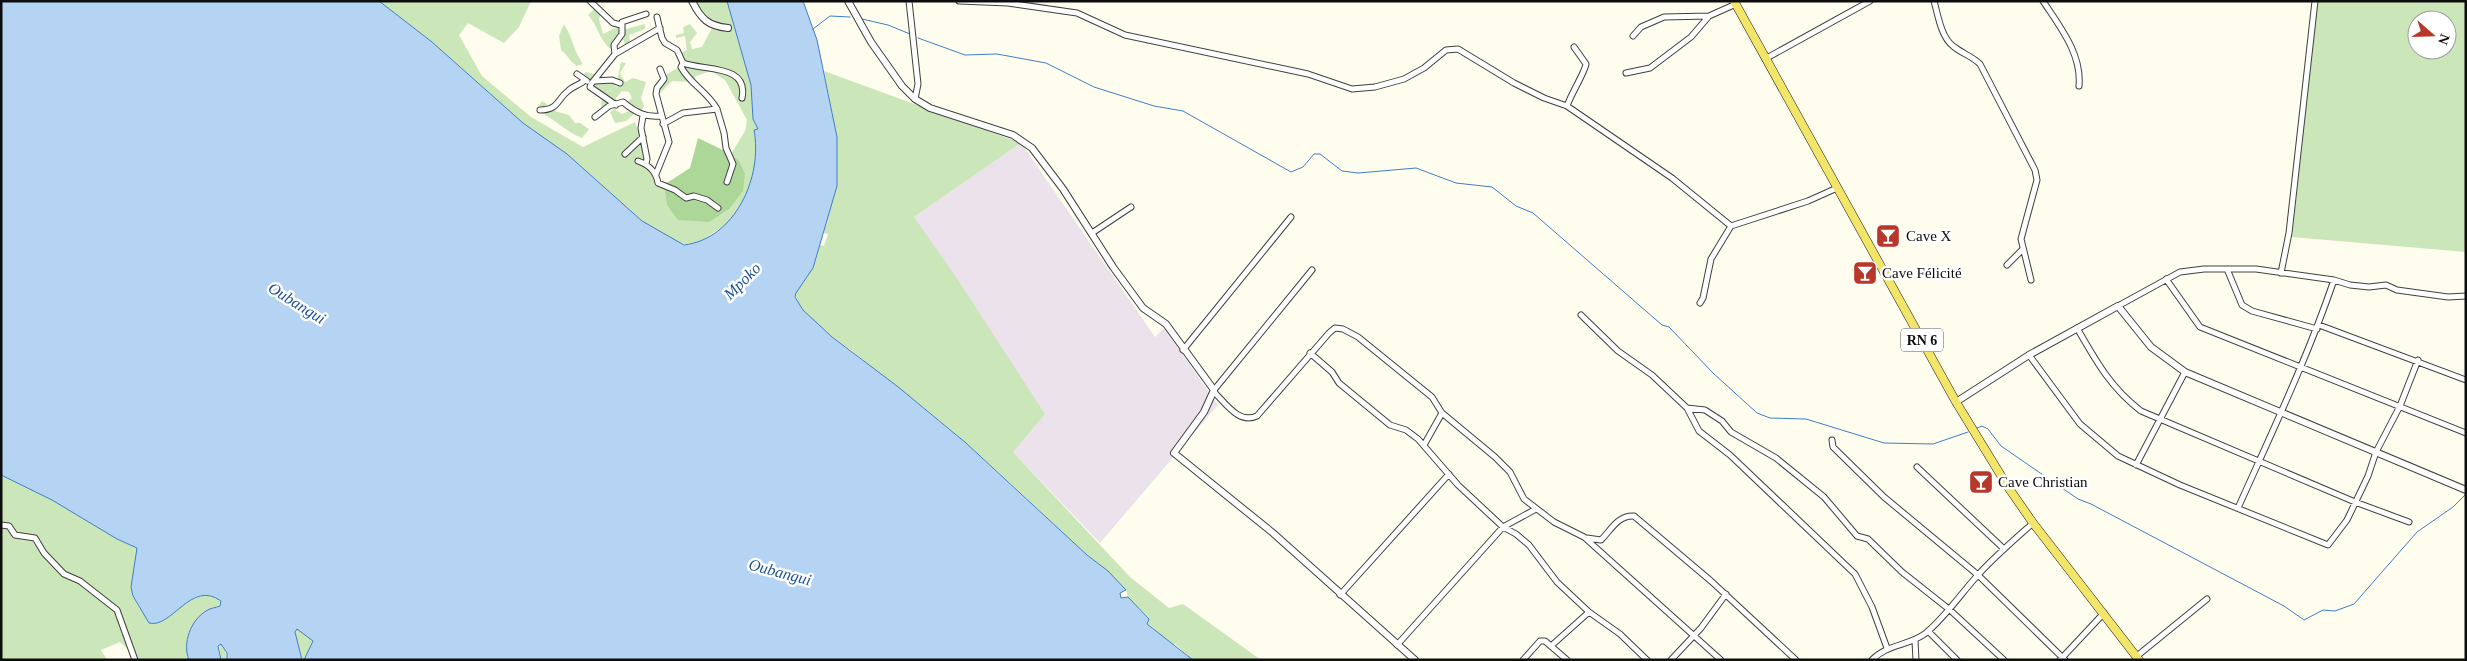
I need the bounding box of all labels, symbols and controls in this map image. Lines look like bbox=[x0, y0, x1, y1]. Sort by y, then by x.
north arrow bbox=[2407, 10, 2457, 60]
text: N bbox=[2435, 32, 2453, 47]
bar icon: Cave X bbox=[1875, 223, 1901, 249]
place label: Cave X bbox=[1906, 228, 1952, 244]
water label: Mpoko bbox=[720, 259, 764, 304]
bar icon: Cave Félicité bbox=[1852, 260, 1878, 286]
place label: Cave Félicité bbox=[1882, 265, 1962, 281]
water label: Oubangui bbox=[265, 279, 329, 328]
road number: RN 6 bbox=[1901, 328, 1943, 352]
bar icon: Cave Christian bbox=[1968, 469, 1994, 495]
place label: Cave Christian bbox=[1998, 474, 2088, 490]
water label: Oubangui bbox=[747, 556, 813, 589]

